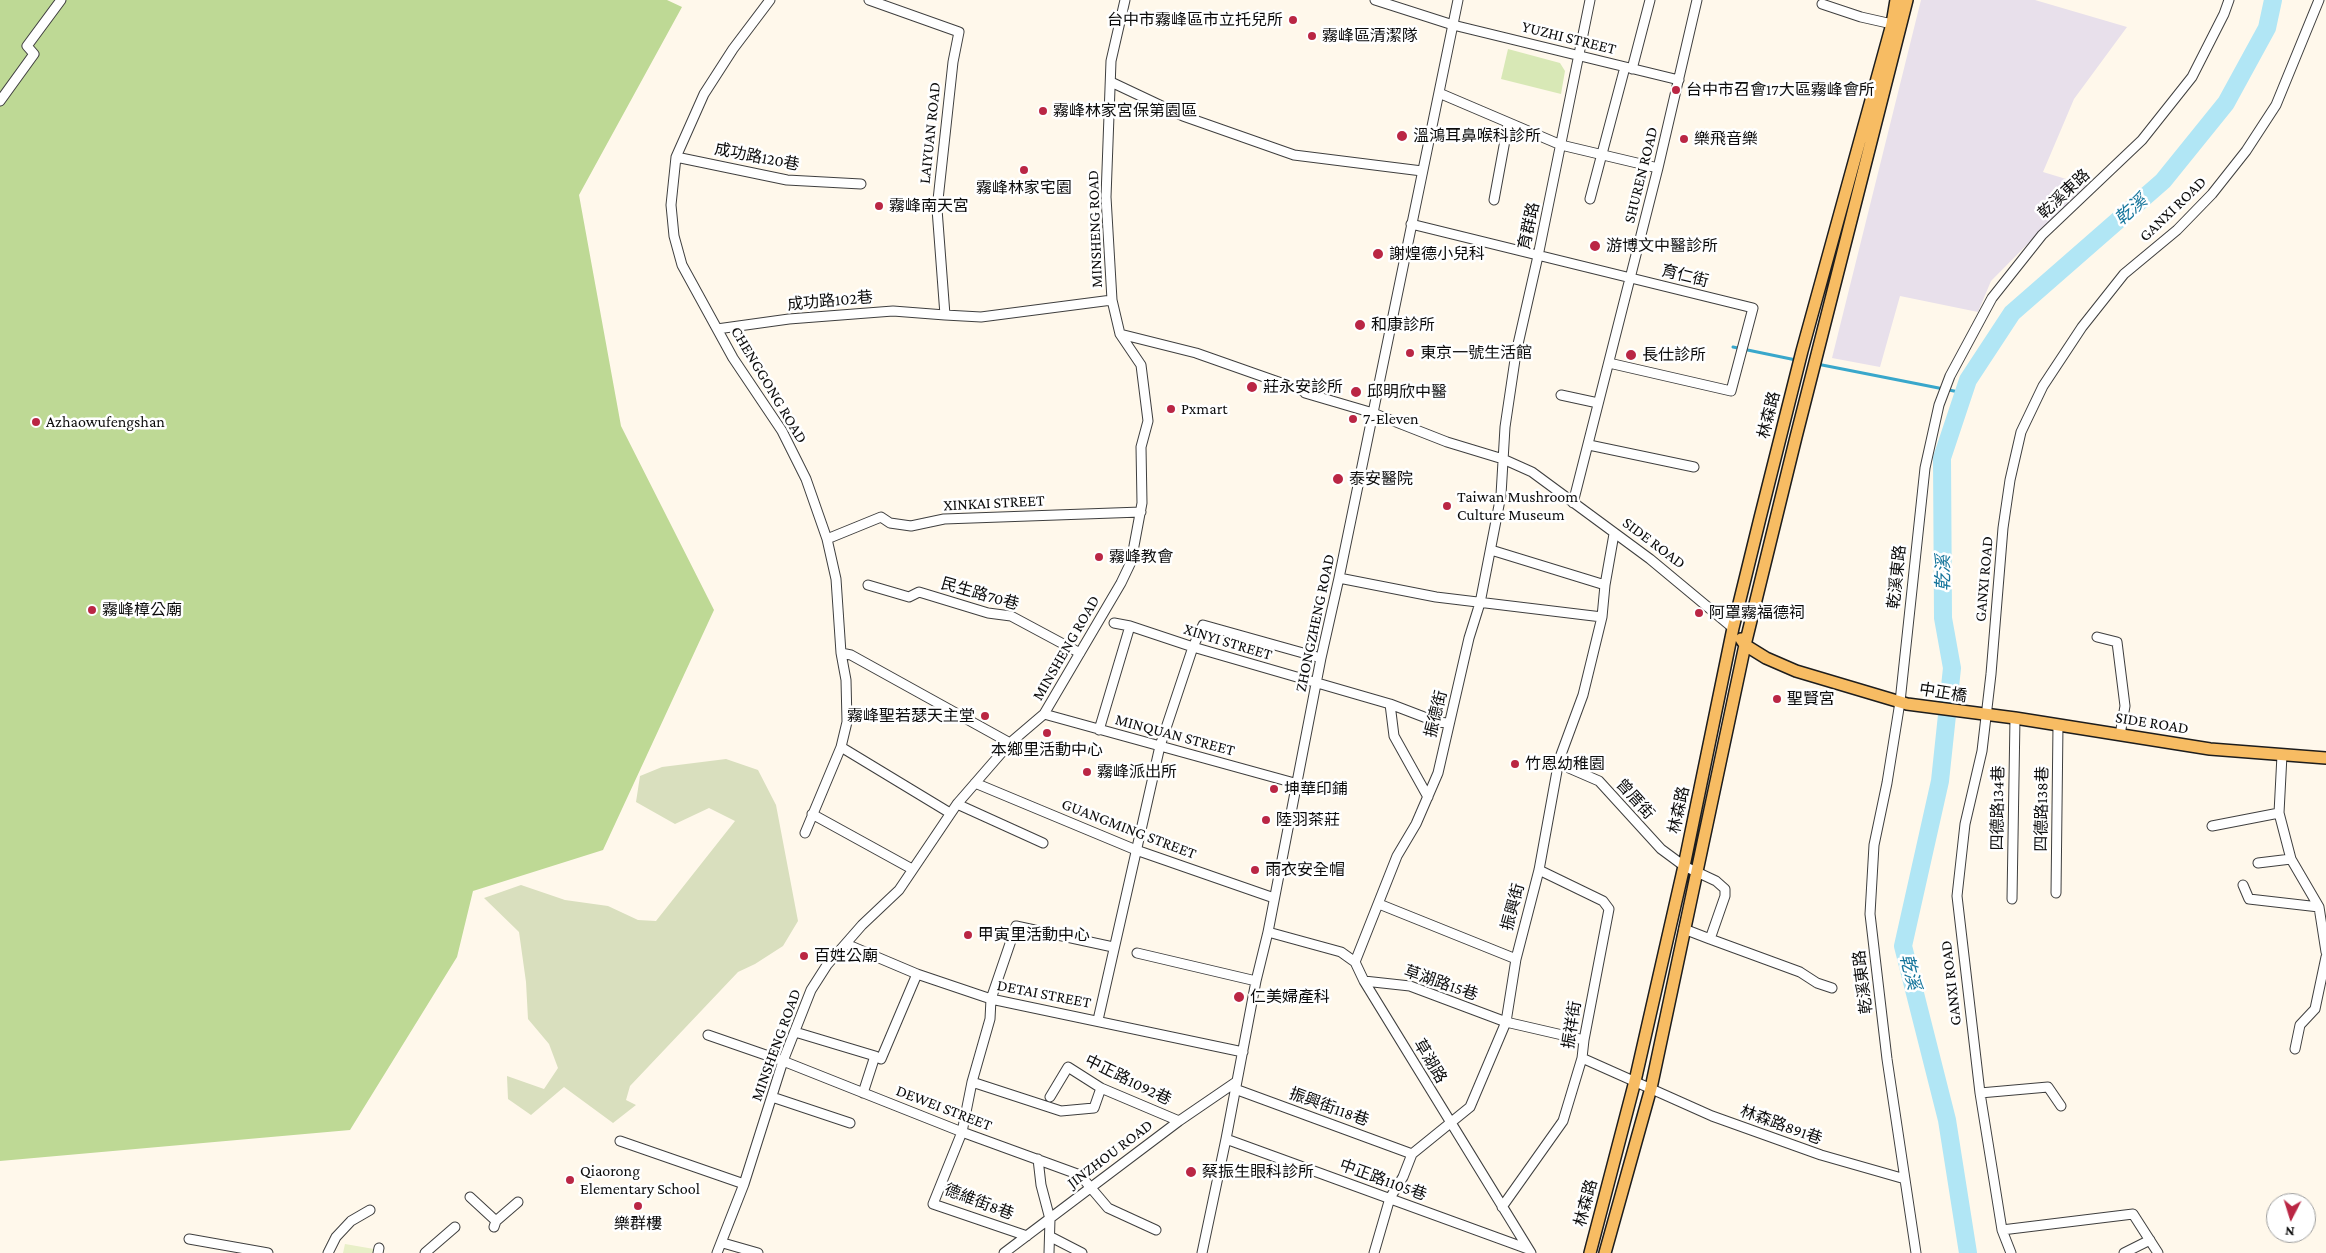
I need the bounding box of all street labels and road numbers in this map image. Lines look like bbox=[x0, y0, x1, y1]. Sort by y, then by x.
street label: YUZHI STREET bbox=[1520, 17, 1618, 59]
street label: LAIYUAN ROAD bbox=[915, 81, 945, 185]
street label: SHUREN ROAD bbox=[1620, 125, 1662, 225]
street label: 成功路120巷 bbox=[713, 139, 801, 175]
street label: 乾溪東路 bbox=[2034, 165, 2094, 223]
street label: MINSHENG ROAD bbox=[1083, 170, 1107, 288]
street label: GANXI ROAD bbox=[2135, 172, 2211, 246]
street label: 育群路 bbox=[1515, 201, 1543, 251]
street label: 育仁街 bbox=[1659, 261, 1711, 291]
street label: 成功路102巷 bbox=[786, 288, 874, 314]
street label: CHENGGONG ROAD bbox=[727, 323, 811, 447]
street label: 林森路 bbox=[1754, 389, 1784, 441]
street label: XINKAI STREET bbox=[943, 491, 1045, 515]
street label: SIDE ROAD bbox=[1619, 513, 1689, 573]
street label: GANXI ROAD bbox=[1971, 535, 1997, 623]
street label: 乾溪東路 bbox=[1884, 544, 1910, 610]
street label: ZHONGZHENG ROAD bbox=[1291, 552, 1339, 694]
street label: 民生路70巷 bbox=[939, 574, 1021, 614]
street label: MINSHENG ROAD bbox=[1028, 592, 1104, 704]
street label: XINYI STREET bbox=[1181, 619, 1275, 665]
street label: 中正橋 bbox=[1918, 680, 1968, 706]
street label: 振德街 bbox=[1421, 688, 1451, 740]
street label: SIDE ROAD bbox=[2114, 708, 2190, 738]
street label: MINQUAN STREET bbox=[1113, 710, 1237, 760]
street label: 四德路134巷 bbox=[1988, 765, 2008, 851]
street label: 四德路138巷 bbox=[2032, 766, 2052, 852]
street label: 曾厝街 bbox=[1612, 775, 1658, 823]
street label: 林森路 bbox=[1665, 785, 1693, 835]
street label: GUANGMING STREET bbox=[1059, 794, 1199, 864]
street label: 振興街 bbox=[1498, 881, 1528, 933]
street label: GANXI ROAD bbox=[1936, 939, 1966, 1027]
street label: 乾溪東路 bbox=[1850, 949, 1876, 1015]
street label: 草湖路15巷 bbox=[1402, 961, 1480, 1005]
street label: DETAI STREET bbox=[995, 975, 1093, 1013]
street label: MINSHENG ROAD bbox=[747, 986, 805, 1104]
street label: 振祥街 bbox=[1559, 1000, 1585, 1050]
street label: 草湖路 bbox=[1409, 1035, 1451, 1087]
street label: 中正路1092巷 bbox=[1082, 1051, 1174, 1109]
street label: DEWEI STREET bbox=[893, 1081, 995, 1135]
street label: 振興街118巷 bbox=[1287, 1084, 1371, 1130]
street label: 林森路891巷 bbox=[1737, 1101, 1825, 1149]
street label: JINZHOU ROAD bbox=[1063, 1116, 1157, 1192]
street label: 中正路1105巷 bbox=[1337, 1155, 1429, 1205]
street label: 林森路 bbox=[1571, 1177, 1601, 1229]
street label: 德維街8巷 bbox=[942, 1180, 1016, 1224]

